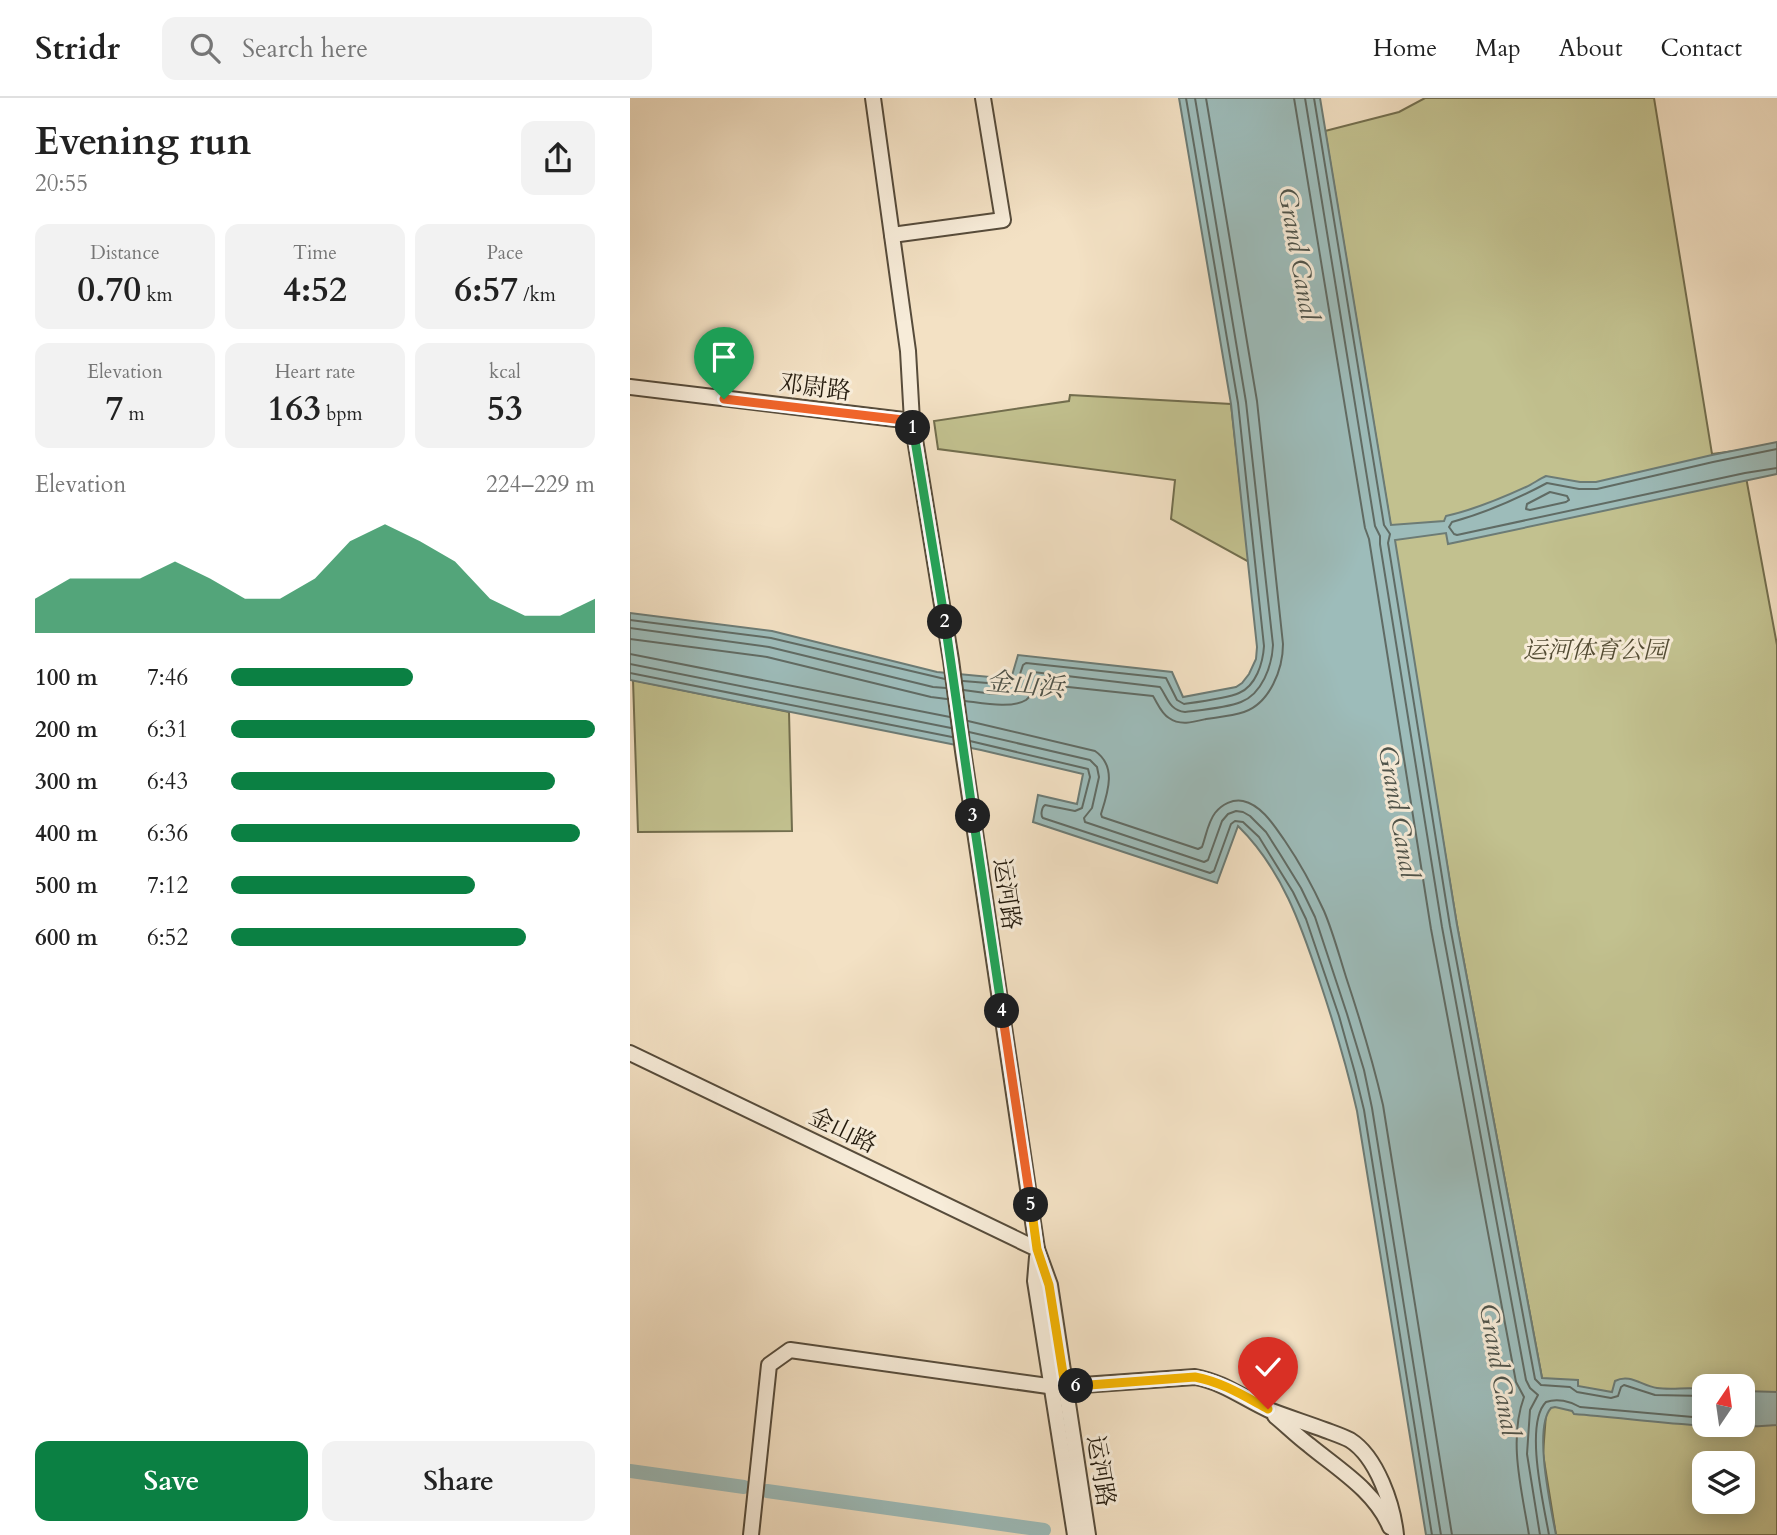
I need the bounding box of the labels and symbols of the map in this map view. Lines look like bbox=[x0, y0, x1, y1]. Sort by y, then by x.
water label: Grand Canal bbox=[1270, 185, 1328, 324]
pin bbox=[694, 327, 754, 399]
street label: 邓尉路 bbox=[777, 367, 853, 408]
pin: 1 bbox=[896, 410, 930, 446]
pin: 2 bbox=[928, 604, 962, 640]
park label: 运河体育公园 bbox=[1523, 634, 1671, 667]
water label: 金山浜 bbox=[985, 664, 1067, 706]
water label: Grand Canal bbox=[1370, 743, 1428, 882]
pin: 3 bbox=[956, 798, 990, 834]
street label: 运河路 bbox=[985, 856, 1028, 932]
pin: 4 bbox=[984, 993, 1020, 1028]
street label: 金山路 bbox=[803, 1100, 882, 1161]
pin: 5 bbox=[1014, 1188, 1048, 1222]
water label: Grand Canal bbox=[1471, 1301, 1529, 1440]
pin bbox=[1238, 1337, 1298, 1409]
pin: 6 bbox=[1058, 1368, 1094, 1404]
north arrow bbox=[1692, 1374, 1755, 1437]
street label: 运河路 bbox=[1079, 1433, 1122, 1509]

